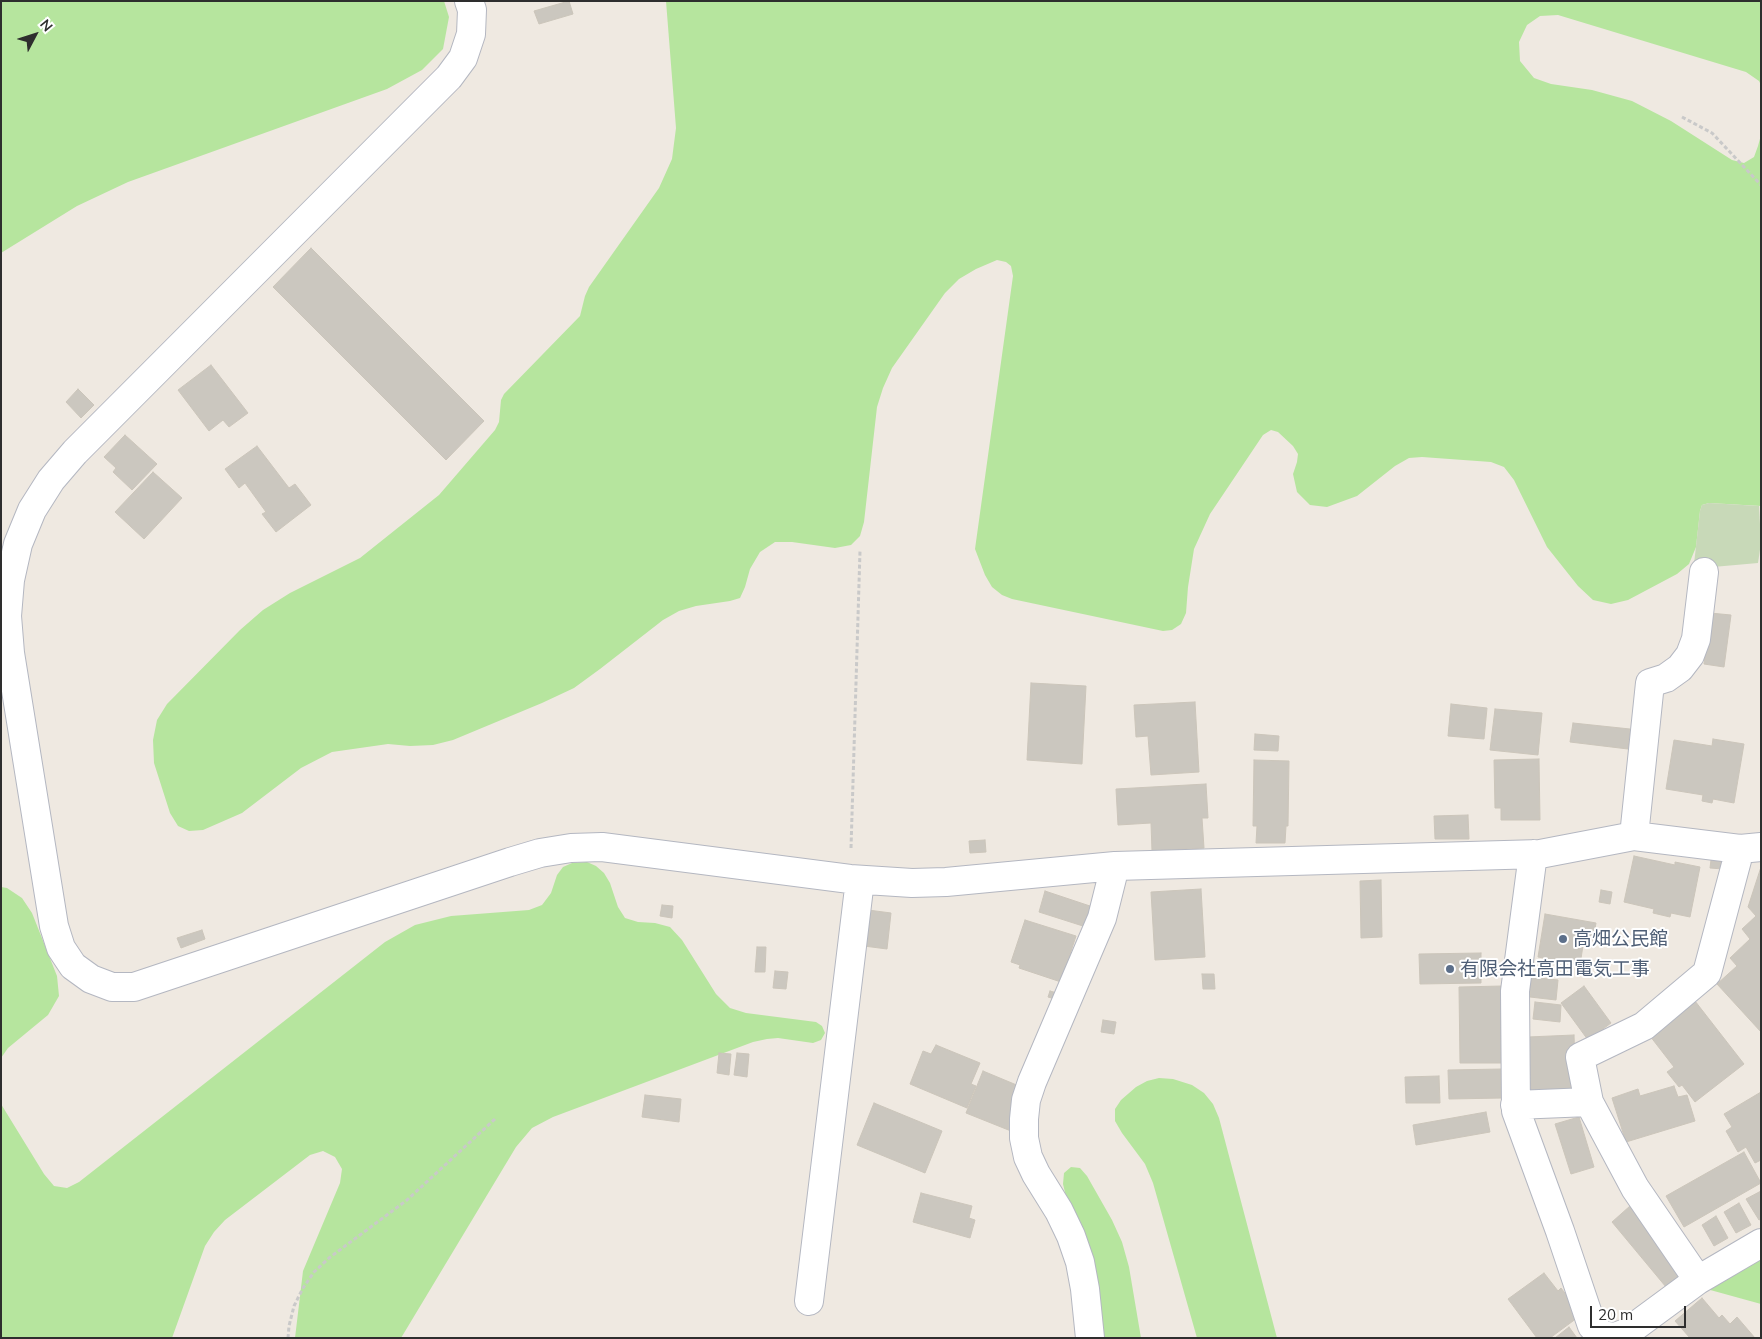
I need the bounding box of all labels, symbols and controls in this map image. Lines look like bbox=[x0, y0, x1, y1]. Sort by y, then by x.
north arrow bbox=[10, 10, 60, 60]
text: N bbox=[36, 16, 57, 35]
place label: 高畑公民館 bbox=[1573, 928, 1668, 950]
marker: 高畑公民館 bbox=[1557, 933, 1569, 945]
place label: 有限会社高田電気工事 bbox=[1460, 958, 1650, 980]
marker: 有限会社高田電気工事 bbox=[1444, 963, 1456, 975]
scale bar bbox=[1592, 1296, 1688, 1328]
text: 20 m bbox=[1598, 1305, 1633, 1324]

